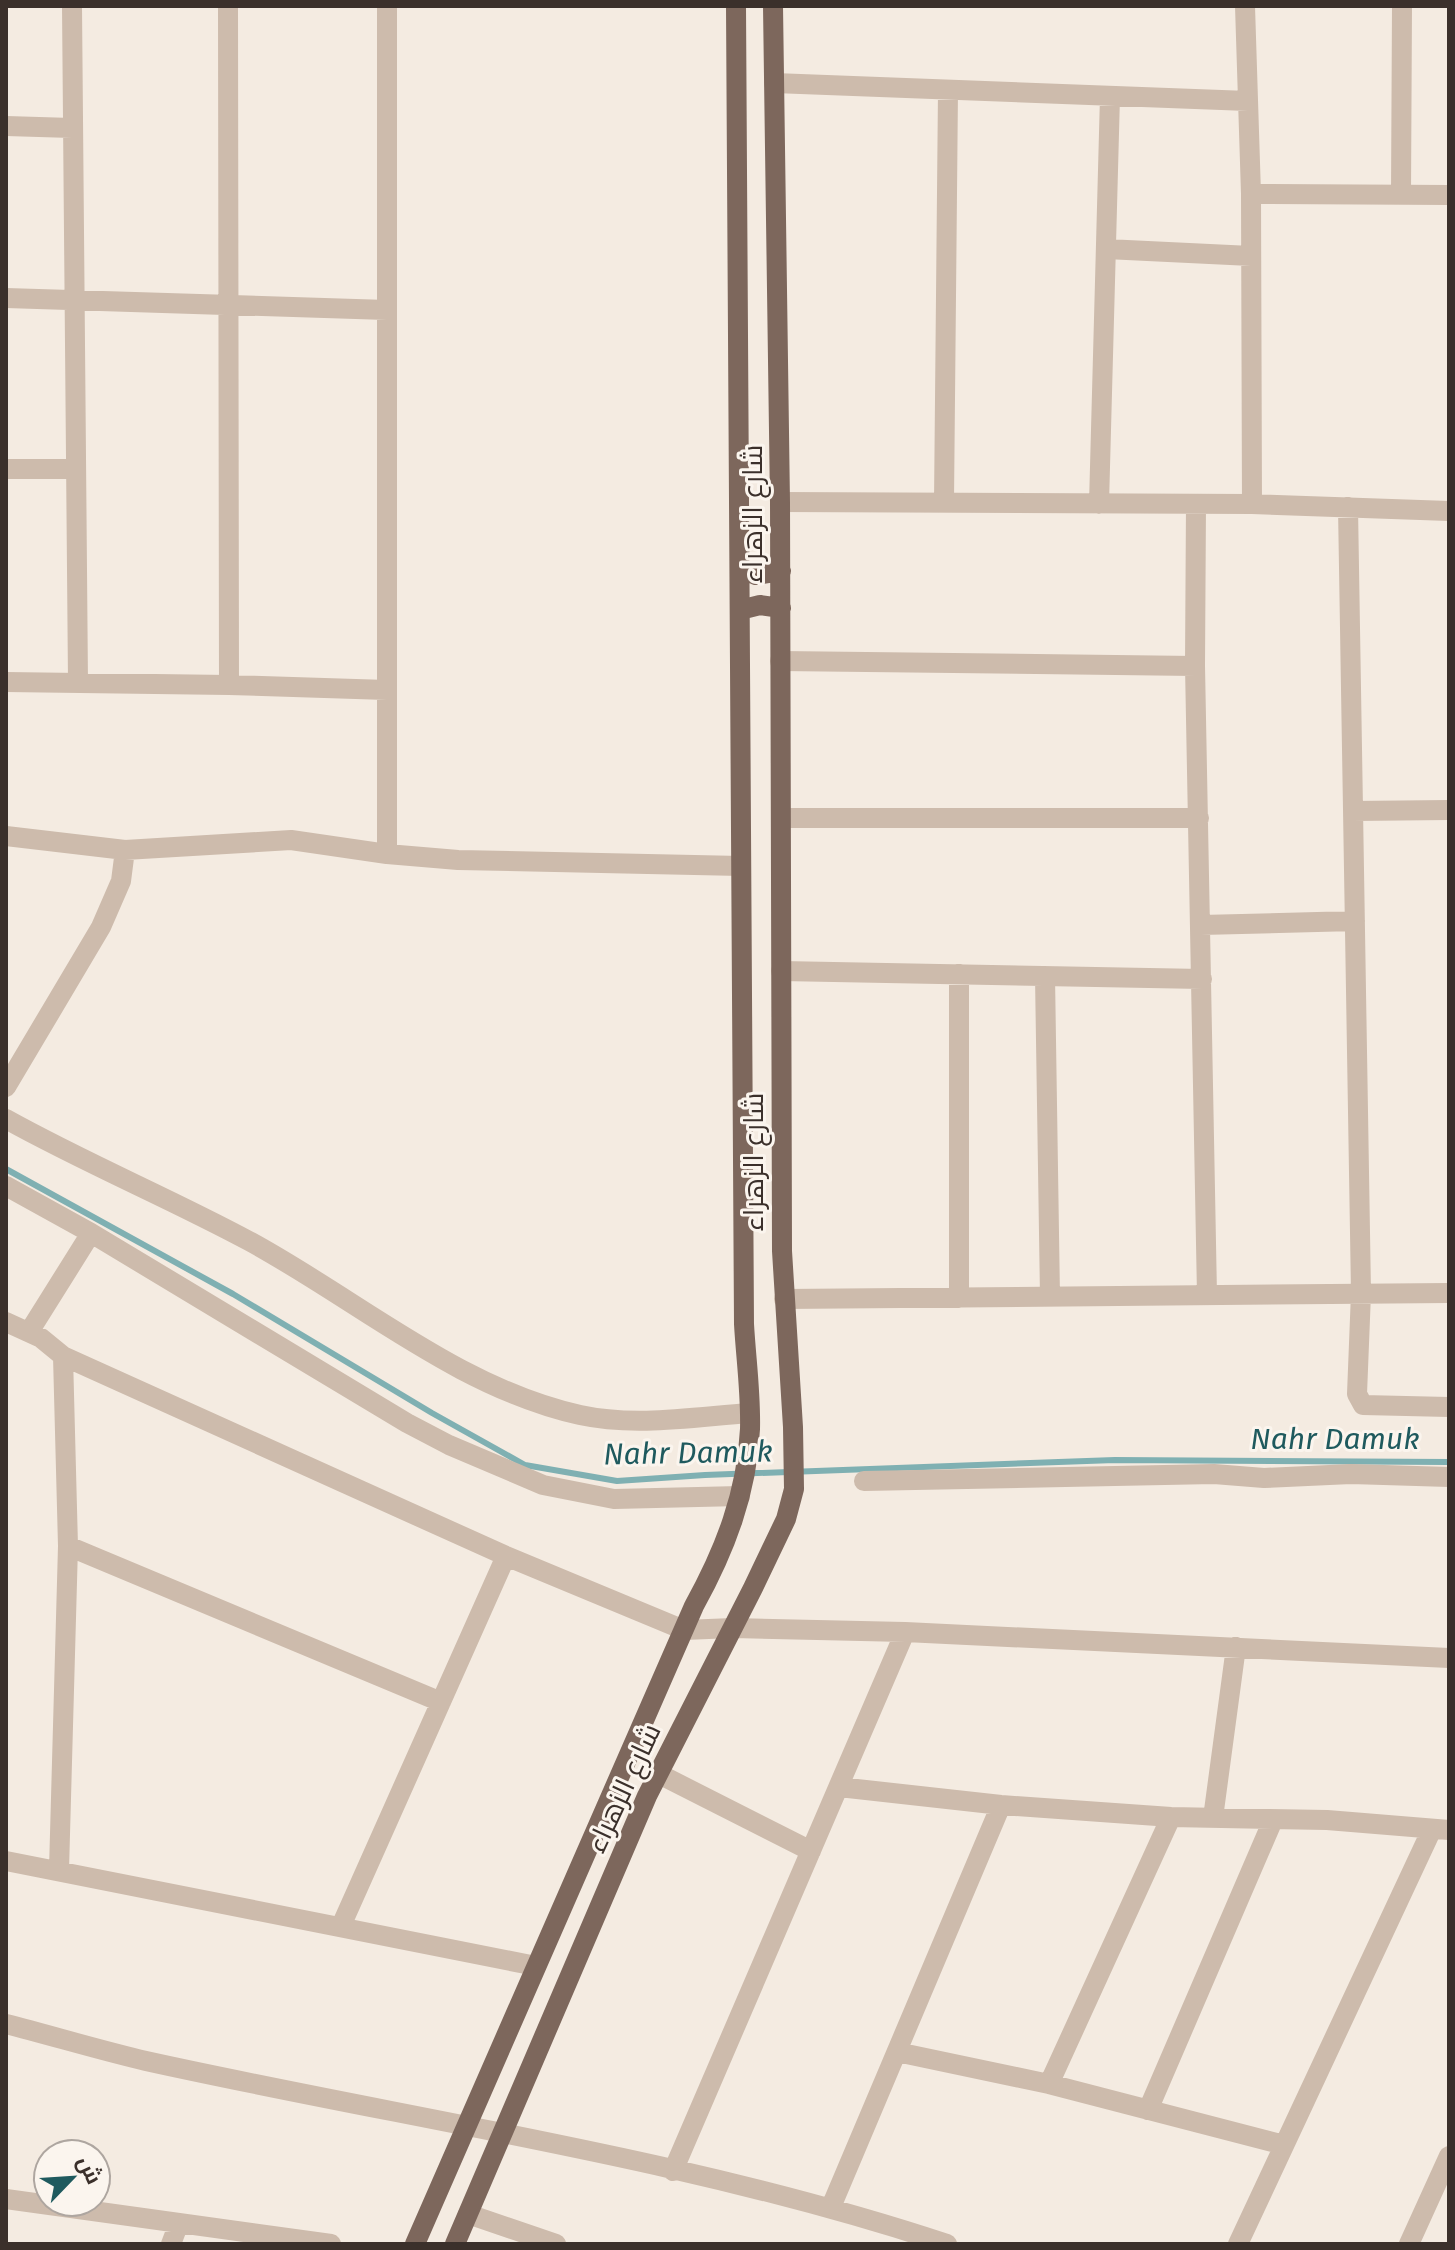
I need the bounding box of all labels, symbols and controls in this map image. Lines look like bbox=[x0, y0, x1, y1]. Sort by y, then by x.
street label: شارع الزهراء bbox=[736, 445, 771, 583]
street label: شارع الزهراء bbox=[737, 1093, 772, 1231]
water label: Nahr Damuk bbox=[1250, 1421, 1420, 1457]
water label: Nahr Damuk bbox=[603, 1434, 773, 1472]
street label: شارع الزهراء bbox=[579, 1718, 670, 1859]
north arrow bbox=[32, 2138, 112, 2218]
text: ش bbox=[71, 2151, 108, 2188]

